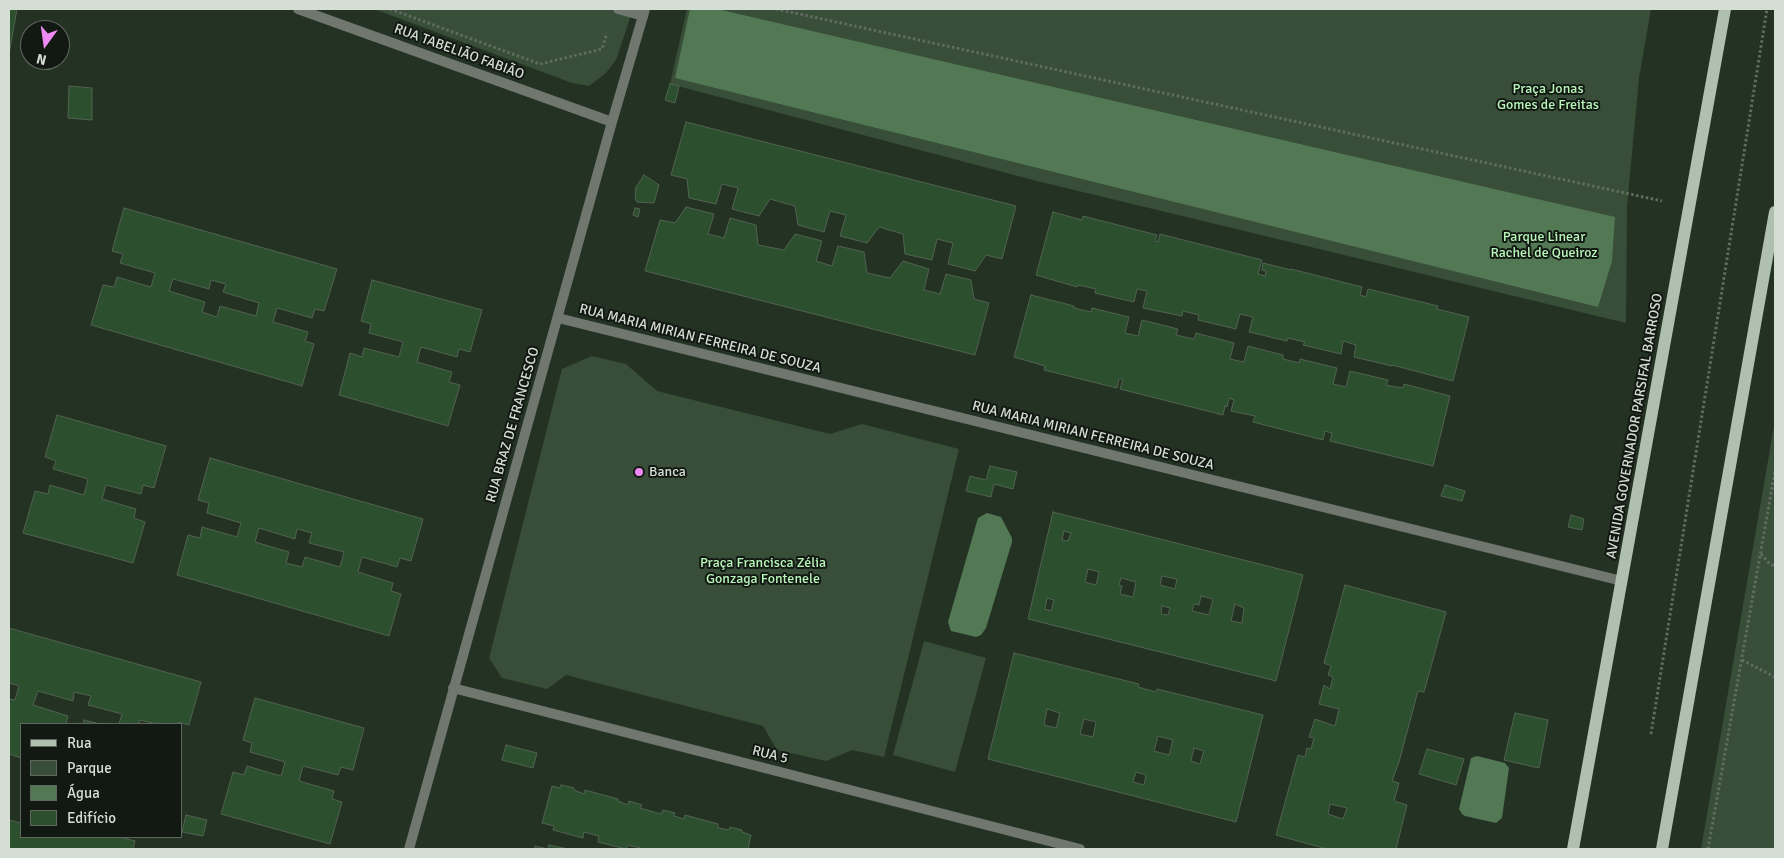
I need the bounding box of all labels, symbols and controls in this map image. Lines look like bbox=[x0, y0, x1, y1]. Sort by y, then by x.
north arrow bbox=[20, 20, 70, 70]
street label: RUA TABELIÃO FABIÃO bbox=[392, 21, 526, 83]
text: N bbox=[35, 50, 48, 68]
park label: Praça Jonas Gomes de Freitas bbox=[1497, 81, 1599, 114]
park label: Parque Linear Rachel de Queiroz bbox=[1490, 229, 1598, 262]
street label: AVENIDA GOVERNADOR PARSIFAL BARROSO bbox=[1603, 292, 1667, 560]
street label: RUA MARIA MIRIAN FERREIRA DE SOUZA bbox=[577, 301, 823, 377]
street label: RUA BRAZ DE FRANCESCO bbox=[483, 345, 543, 505]
street label: RUA MARIA MIRIAN FERREIRA DE SOUZA bbox=[970, 398, 1216, 474]
place label: Banca bbox=[649, 464, 686, 480]
marker: Banca bbox=[633, 466, 645, 478]
park label: Praça Francisca Zélia Gonzaga Fontenele bbox=[700, 555, 826, 588]
legend bbox=[20, 723, 182, 838]
text: Rua bbox=[67, 734, 92, 752]
street label: RUA 5 bbox=[750, 742, 790, 768]
text: Parque bbox=[67, 759, 112, 777]
text: Água bbox=[67, 784, 100, 802]
text: Edifício bbox=[67, 809, 116, 827]

